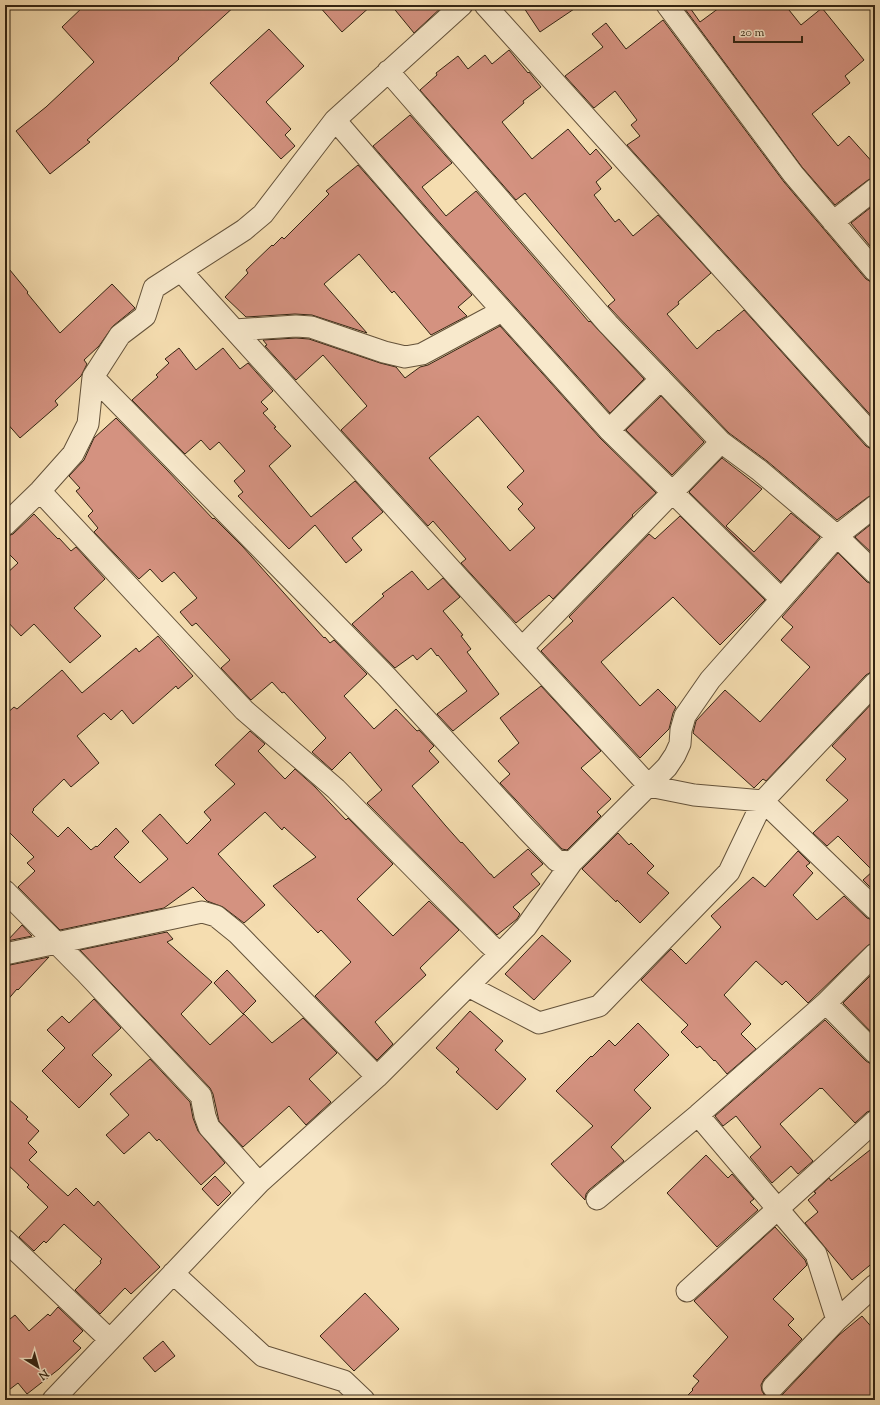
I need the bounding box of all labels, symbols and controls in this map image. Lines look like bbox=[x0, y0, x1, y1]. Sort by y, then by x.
scale bar bbox=[734, 18, 802, 44]
text: 20 m bbox=[740, 24, 765, 42]
north arrow bbox=[18, 1347, 58, 1387]
text: N bbox=[35, 1365, 53, 1383]

